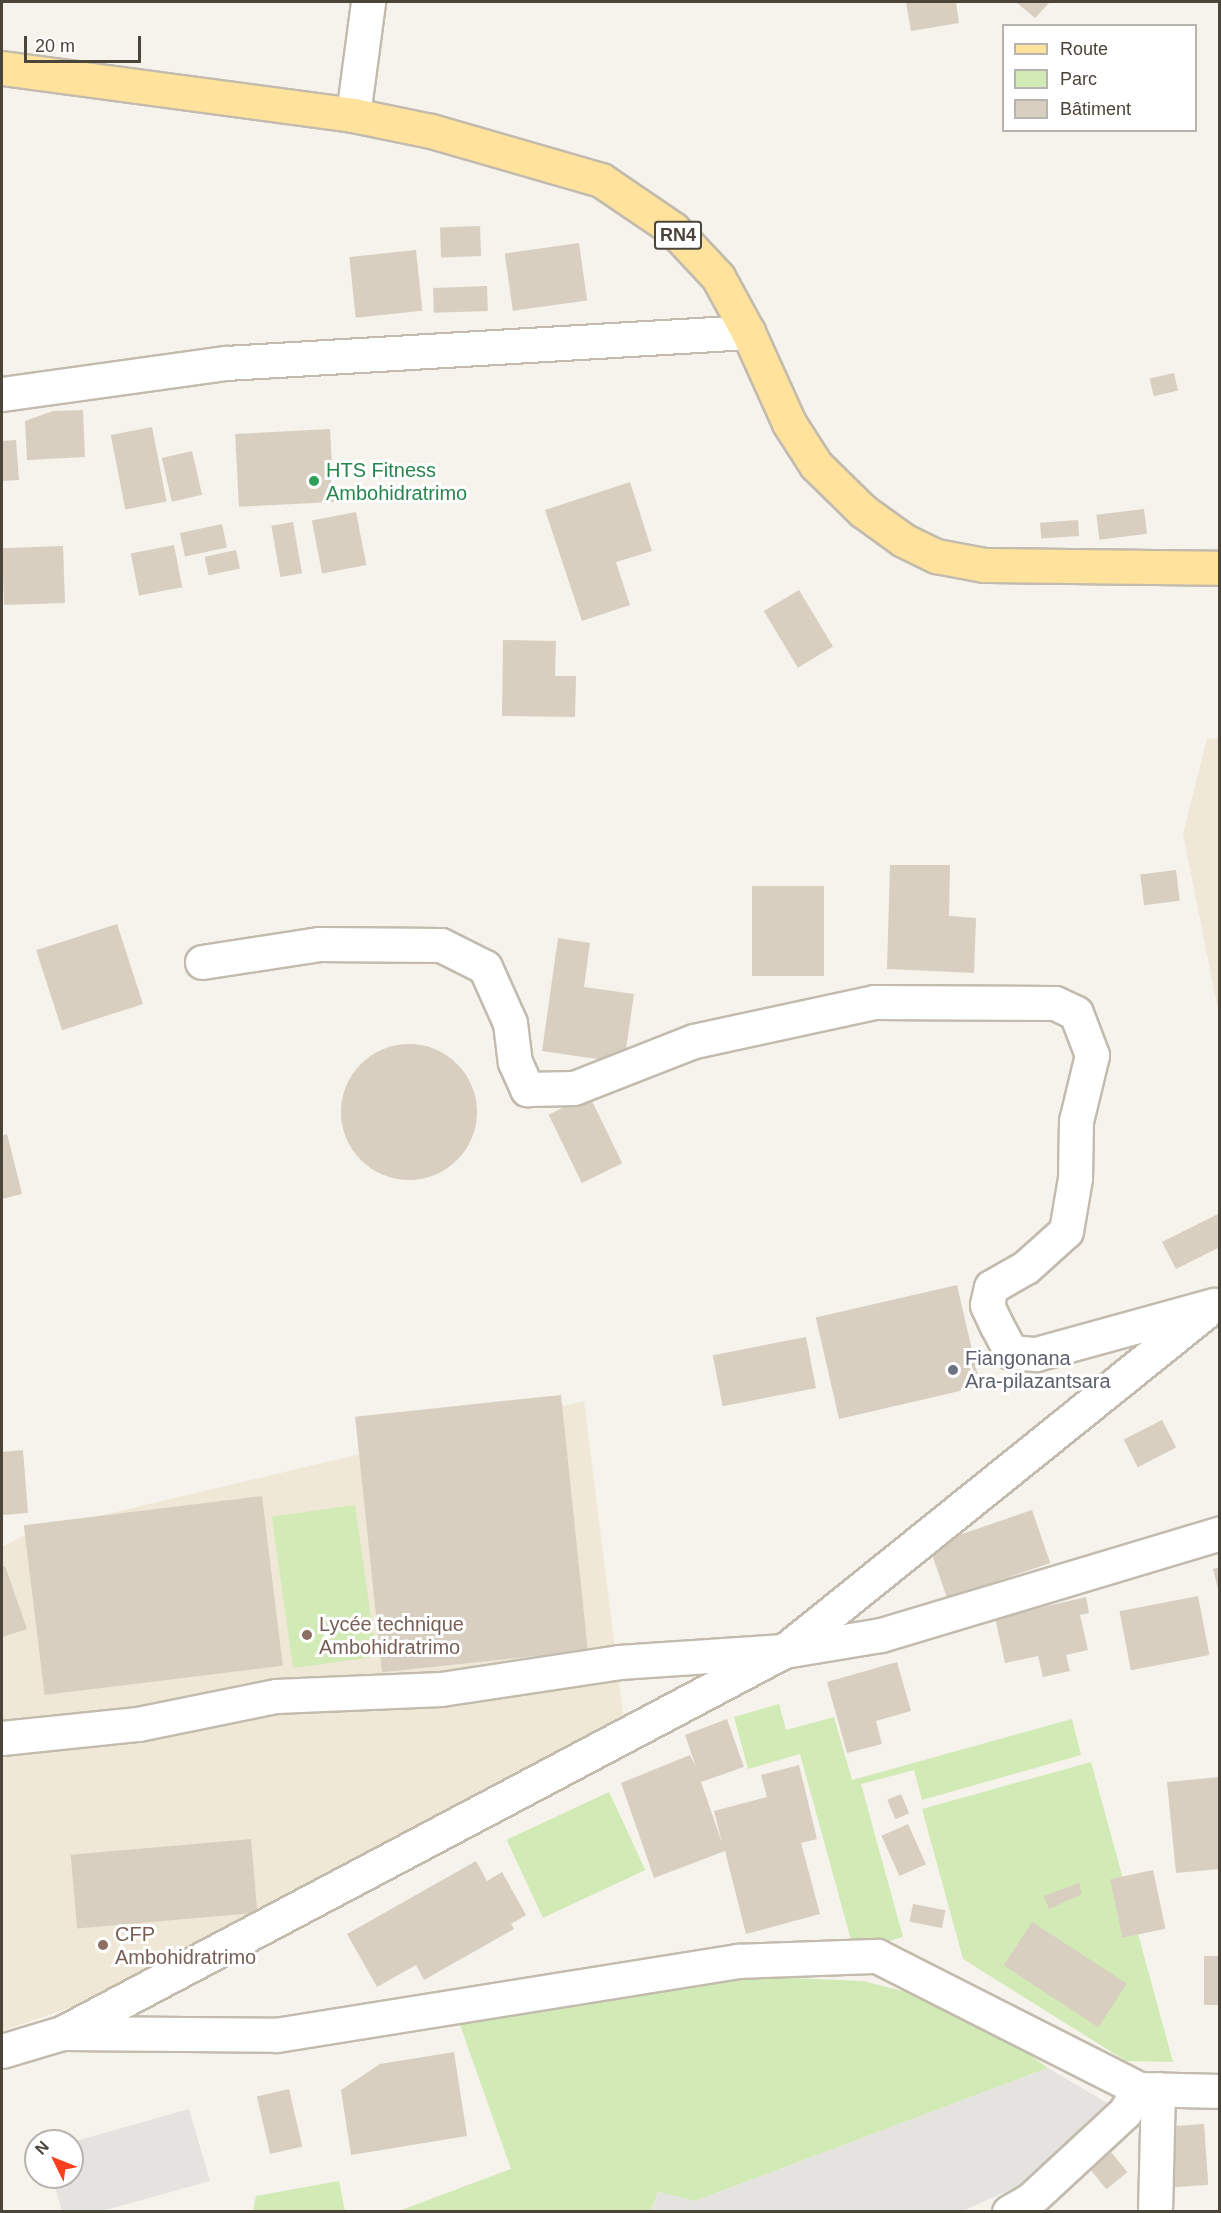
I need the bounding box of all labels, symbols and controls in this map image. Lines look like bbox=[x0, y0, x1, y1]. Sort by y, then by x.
scale bar bbox=[27, 24, 144, 62]
legend bbox=[1002, 24, 1197, 132]
text: 20 m bbox=[35, 36, 75, 56]
text: Route bbox=[1060, 39, 1108, 59]
text: Parc bbox=[1060, 69, 1097, 89]
text: Bâtiment bbox=[1060, 99, 1131, 119]
road number: RN4 bbox=[652, 220, 704, 250]
place label: HTS Fitness Ambohidratrimo bbox=[326, 458, 467, 505]
marker: HTS Fitness Ambohidratrimo bbox=[307, 474, 321, 488]
place label: Fiangonana Ara-pilazantsara bbox=[965, 1346, 1111, 1393]
marker: Fiangonana Ara-pilazantsara bbox=[946, 1363, 960, 1377]
place label: Lycée technique Ambohidratrimo bbox=[319, 1612, 464, 1659]
marker: Lycée technique Ambohidratrimo bbox=[300, 1628, 314, 1642]
place label: CFP Ambohidratrimo bbox=[115, 1922, 256, 1969]
marker: CFP Ambohidratrimo bbox=[96, 1938, 110, 1952]
north arrow bbox=[24, 2129, 84, 2189]
text: N bbox=[32, 2138, 52, 2158]

